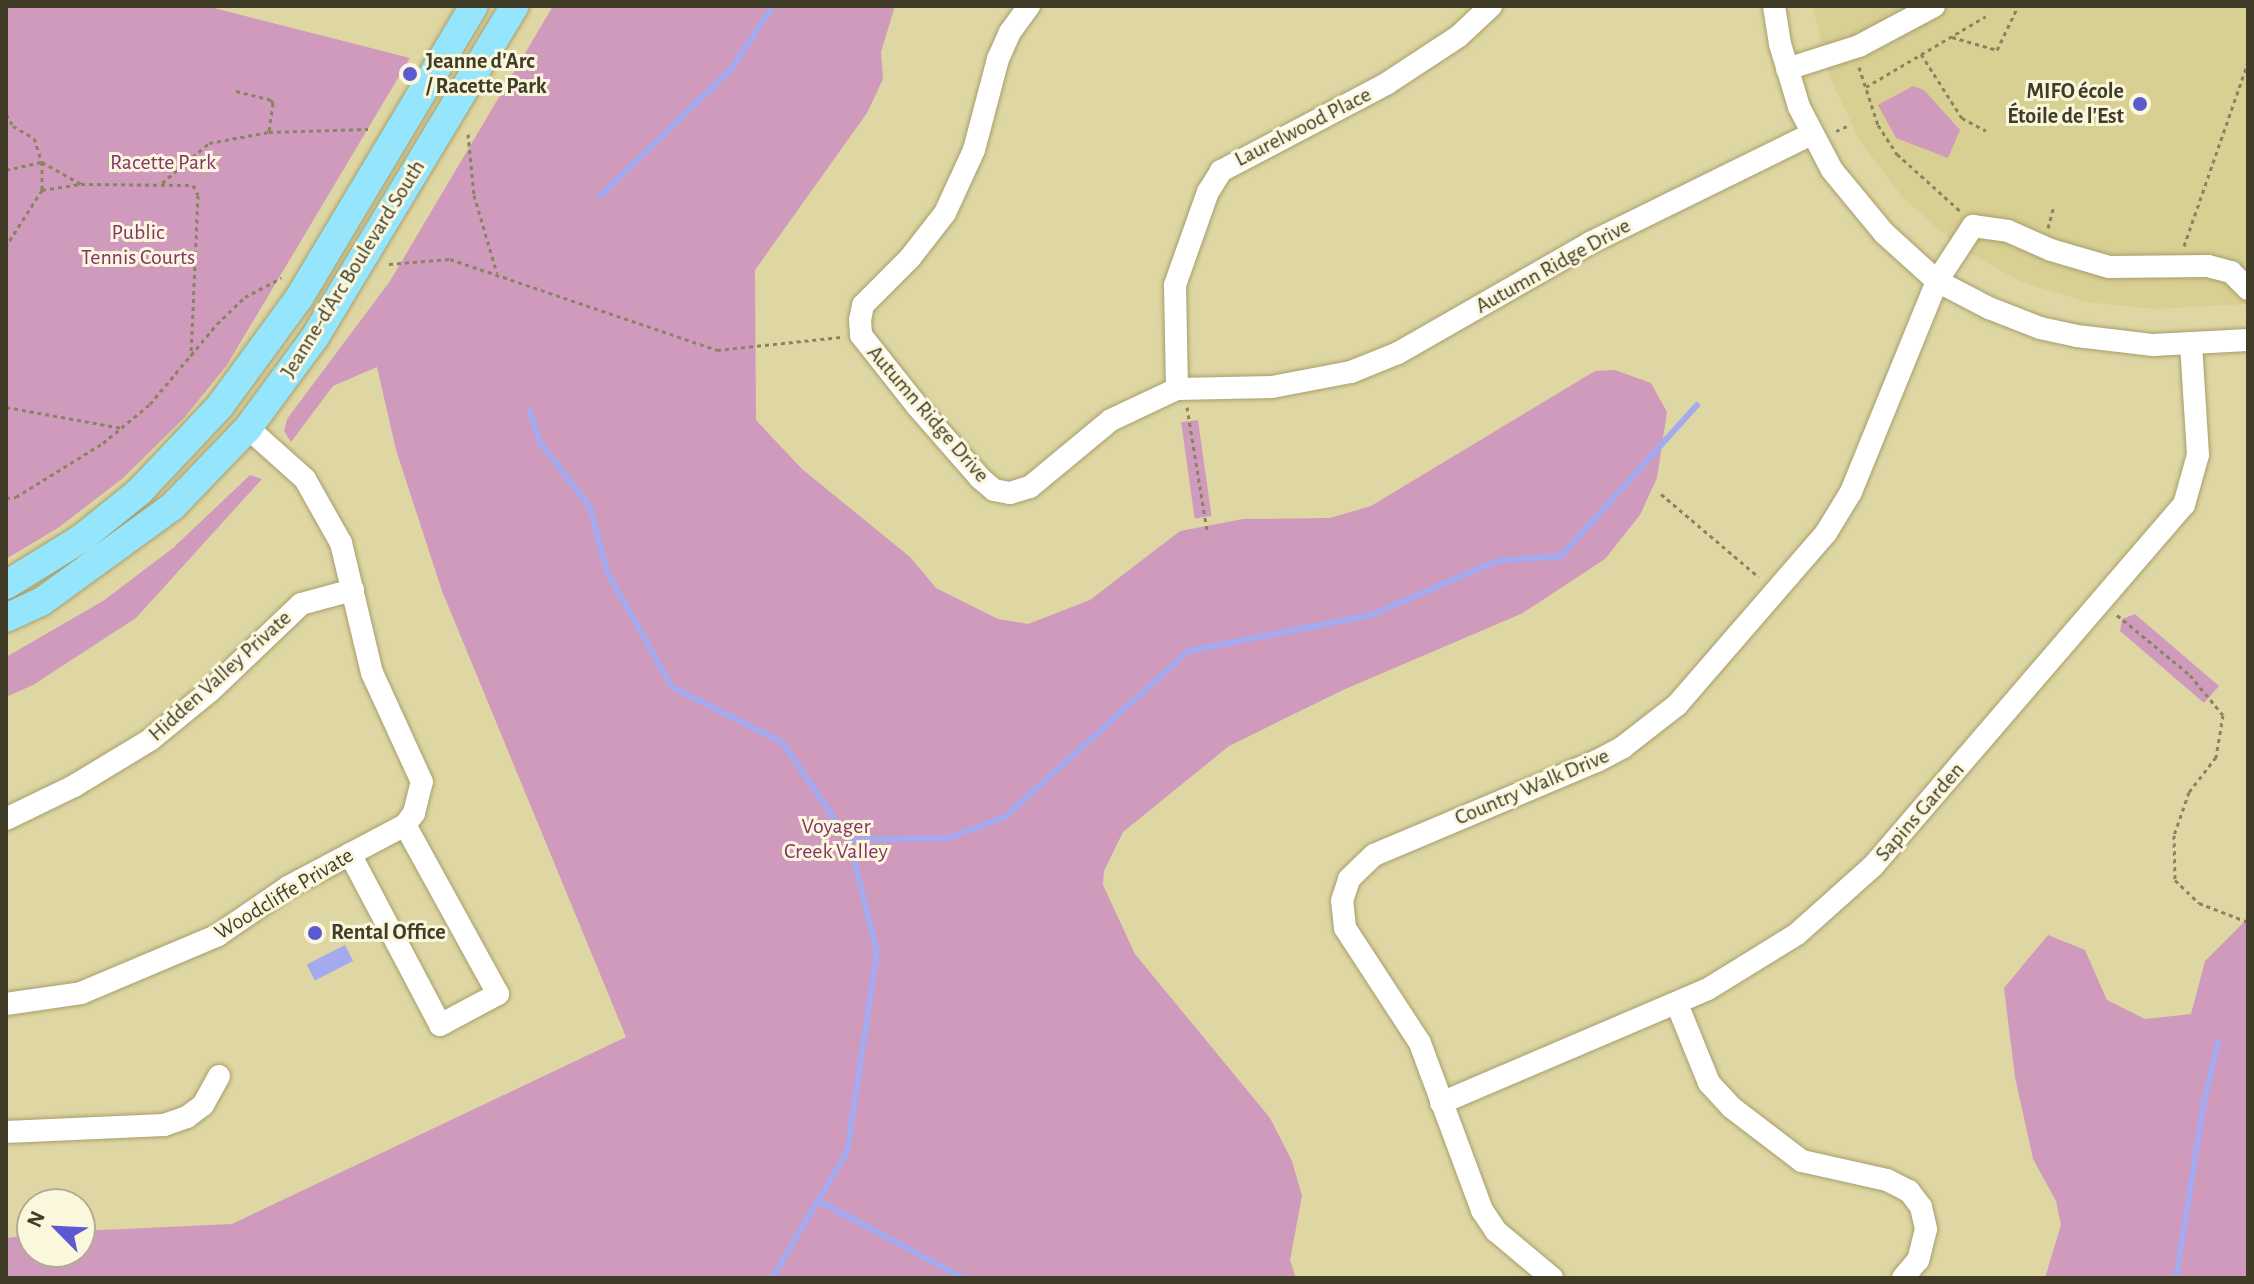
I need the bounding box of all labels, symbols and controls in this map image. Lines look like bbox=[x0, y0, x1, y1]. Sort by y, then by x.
place label: Jeanne d'Arc / Racette Park bbox=[426, 48, 547, 100]
marker: Jeanne d'Arc / Racette Park bbox=[401, 65, 419, 83]
place label: MIFO école Étoile de l'Est bbox=[2007, 78, 2124, 130]
street label: Laurelwood Place bbox=[1230, 81, 1376, 173]
marker: MIFO école Étoile de l'Est bbox=[2131, 95, 2149, 113]
park label: Racette Park bbox=[110, 150, 216, 176]
street label: Jeanne-d'Arc Boulevard South bbox=[275, 155, 431, 383]
street label: Autumn Ridge Drive bbox=[1471, 213, 1635, 319]
park label: Public Tennis Courts bbox=[81, 219, 195, 270]
street label: Autumn Ridge Drive bbox=[861, 340, 995, 488]
street label: Hidden Valley Private bbox=[143, 605, 297, 747]
street label: Country Walk Drive bbox=[1451, 743, 1613, 831]
street label: Sapins Garden bbox=[1870, 757, 1970, 867]
park label: Voyager Creek Valley bbox=[784, 813, 888, 864]
street label: Woodcliffe Private bbox=[210, 842, 358, 946]
place label: Rental Office bbox=[331, 920, 446, 946]
marker: Rental Office bbox=[306, 924, 324, 942]
north arrow bbox=[16, 1188, 96, 1268]
text: N bbox=[23, 1208, 49, 1231]

